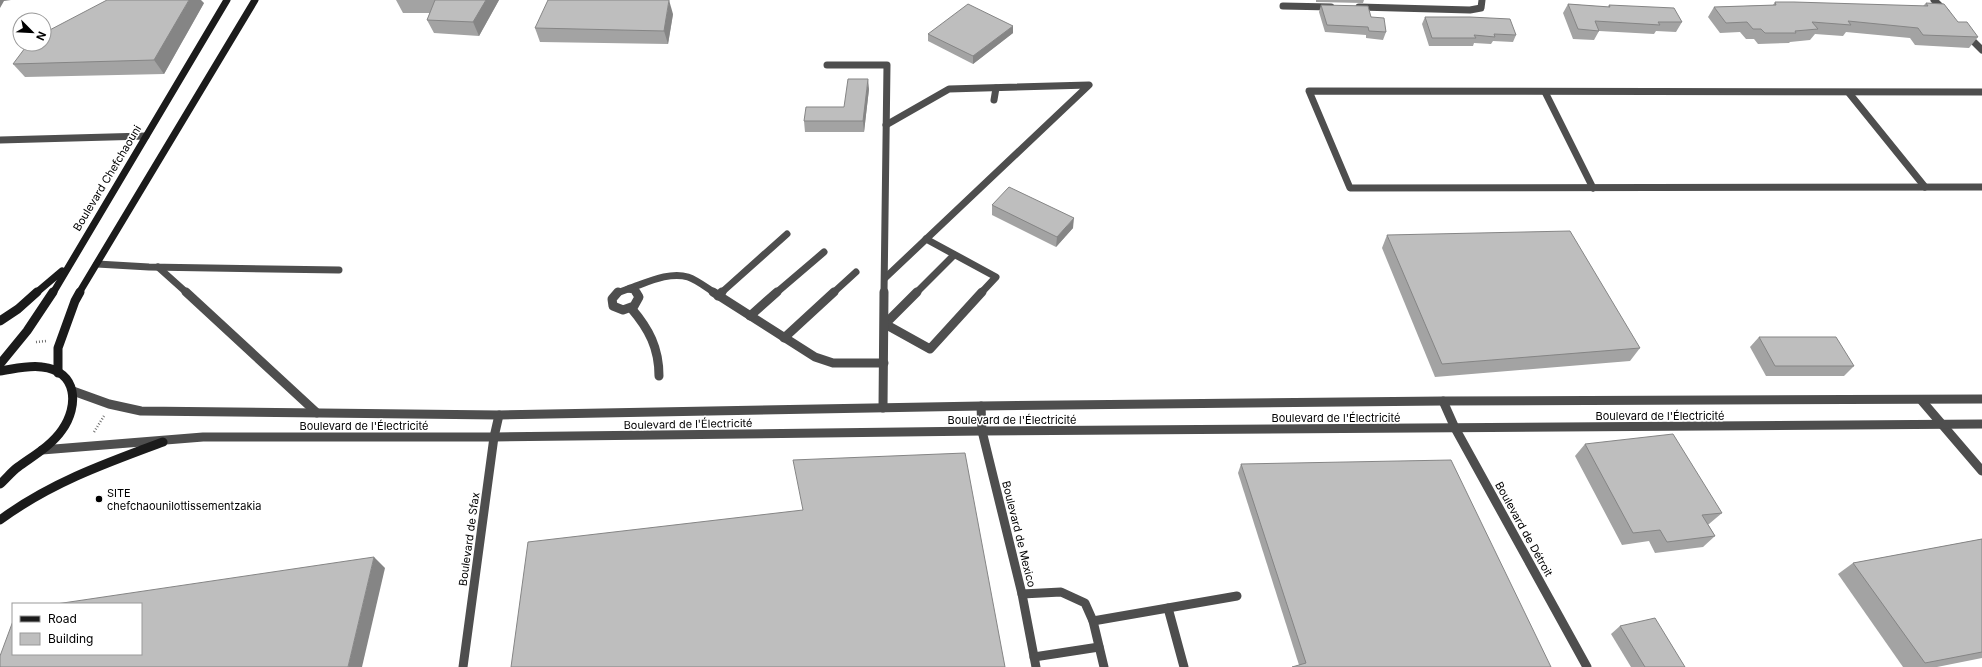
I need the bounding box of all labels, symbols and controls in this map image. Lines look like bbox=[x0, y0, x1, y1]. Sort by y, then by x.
north arrow bbox=[12, 12, 52, 52]
text: N bbox=[33, 29, 49, 43]
street label: Boulevard Chefchaouni bbox=[70, 122, 144, 234]
street label: Boulevard de l'Électricité bbox=[1596, 409, 1724, 423]
street label: Boulevard de l'Électricité bbox=[1272, 411, 1400, 425]
street label: Boulevard de l'Électricité bbox=[948, 413, 1076, 427]
street label: Boulevard de l'Électricité bbox=[623, 416, 753, 432]
street label: Boulevard de l'Électricité bbox=[300, 419, 428, 433]
street label: Boulevard de Mexico bbox=[999, 479, 1039, 589]
street label: Boulevard de Détroit bbox=[1492, 479, 1556, 579]
place label: SITE chefchaounilottissementzakia bbox=[107, 486, 261, 513]
street label: Boulevard de Sfax bbox=[455, 491, 483, 587]
marker: SITE chefchaounilottissementzakia bbox=[94, 494, 104, 504]
legend bbox=[12, 603, 142, 655]
text: Road bbox=[48, 611, 77, 626]
text: Building bbox=[48, 631, 93, 646]

